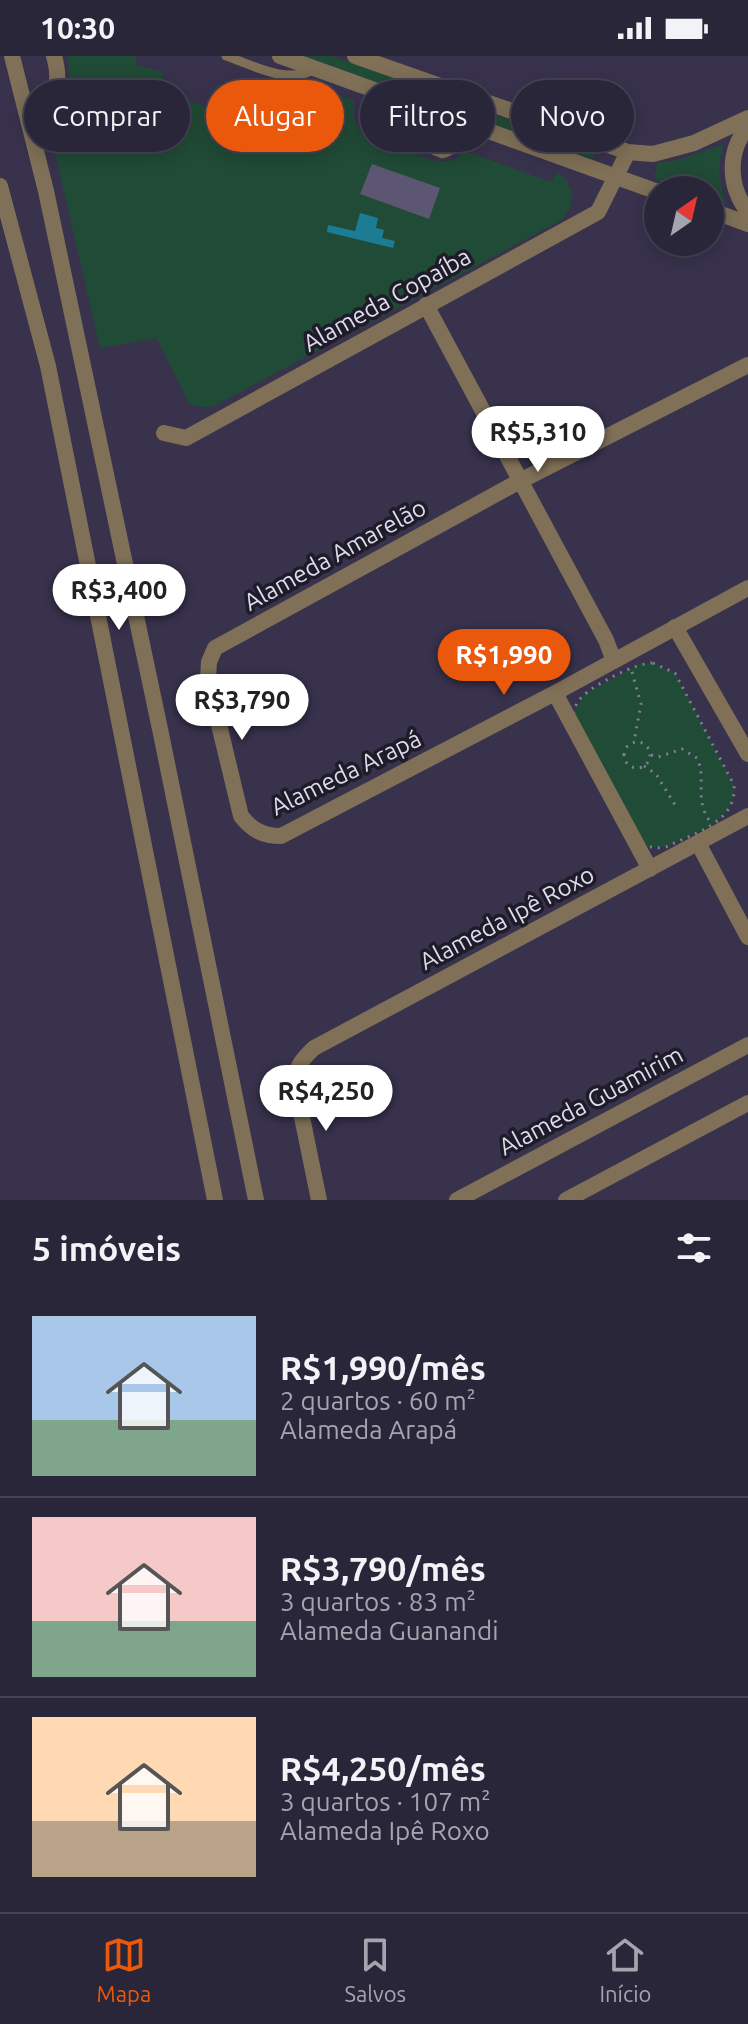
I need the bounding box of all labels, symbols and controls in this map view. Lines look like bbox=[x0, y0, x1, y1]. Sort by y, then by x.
text: 10:30 bbox=[40, 11, 115, 45]
chip: Comprar bbox=[24, 80, 190, 152]
chip: Alugar bbox=[206, 80, 344, 152]
chip: Filtros bbox=[360, 80, 495, 152]
chip: Novo bbox=[511, 80, 634, 152]
north arrow bbox=[644, 176, 724, 256]
map controls bbox=[644, 176, 724, 256]
street label: Alameda Copaíba bbox=[298, 242, 475, 357]
pin: R$5,310 bbox=[464, 406, 612, 474]
text: R$5,310 bbox=[490, 417, 586, 446]
street label: Alameda Amarelão bbox=[239, 493, 430, 616]
pin: R$3,400 bbox=[45, 564, 193, 632]
text: R$3,400 bbox=[71, 575, 167, 604]
pin: R$1,990 bbox=[430, 629, 578, 697]
text: R$1,990 bbox=[456, 640, 552, 669]
pin: R$3,790 bbox=[168, 674, 316, 742]
text: R$3,790 bbox=[194, 685, 290, 714]
street label: Alameda Arapá bbox=[266, 725, 425, 821]
street label: Alameda Ipê Roxo bbox=[415, 860, 599, 975]
street label: Alameda Guamirim bbox=[494, 1041, 687, 1160]
pin: R$4,250 bbox=[252, 1065, 400, 1133]
text: R$4,250 bbox=[278, 1076, 374, 1105]
icon: filters bbox=[672, 1226, 716, 1270]
text: 5 imóveis bbox=[32, 1229, 181, 1267]
icon: home bbox=[96, 1348, 192, 1444]
text: R$1,990/mês bbox=[280, 1348, 486, 1386]
text: 2 quartos · 60 m² bbox=[280, 1386, 476, 1415]
text: Alameda Arapá bbox=[280, 1415, 457, 1444]
icon: home bbox=[96, 1549, 192, 1645]
text: R$3,790/mês bbox=[280, 1549, 486, 1587]
text: 3 quartos · 83 m² bbox=[280, 1587, 476, 1616]
text: Alameda Guanandi bbox=[280, 1616, 498, 1645]
icon: home bbox=[96, 1749, 192, 1845]
text: R$4,250/mês bbox=[280, 1749, 486, 1787]
text: 3 quartos · 107 m² bbox=[280, 1787, 491, 1816]
text: Alameda Ipê Roxo bbox=[280, 1816, 490, 1845]
tab: Mapa bbox=[97, 1933, 151, 2006]
tab: Salvos bbox=[344, 1933, 406, 2006]
tab: Início bbox=[599, 1933, 651, 2006]

